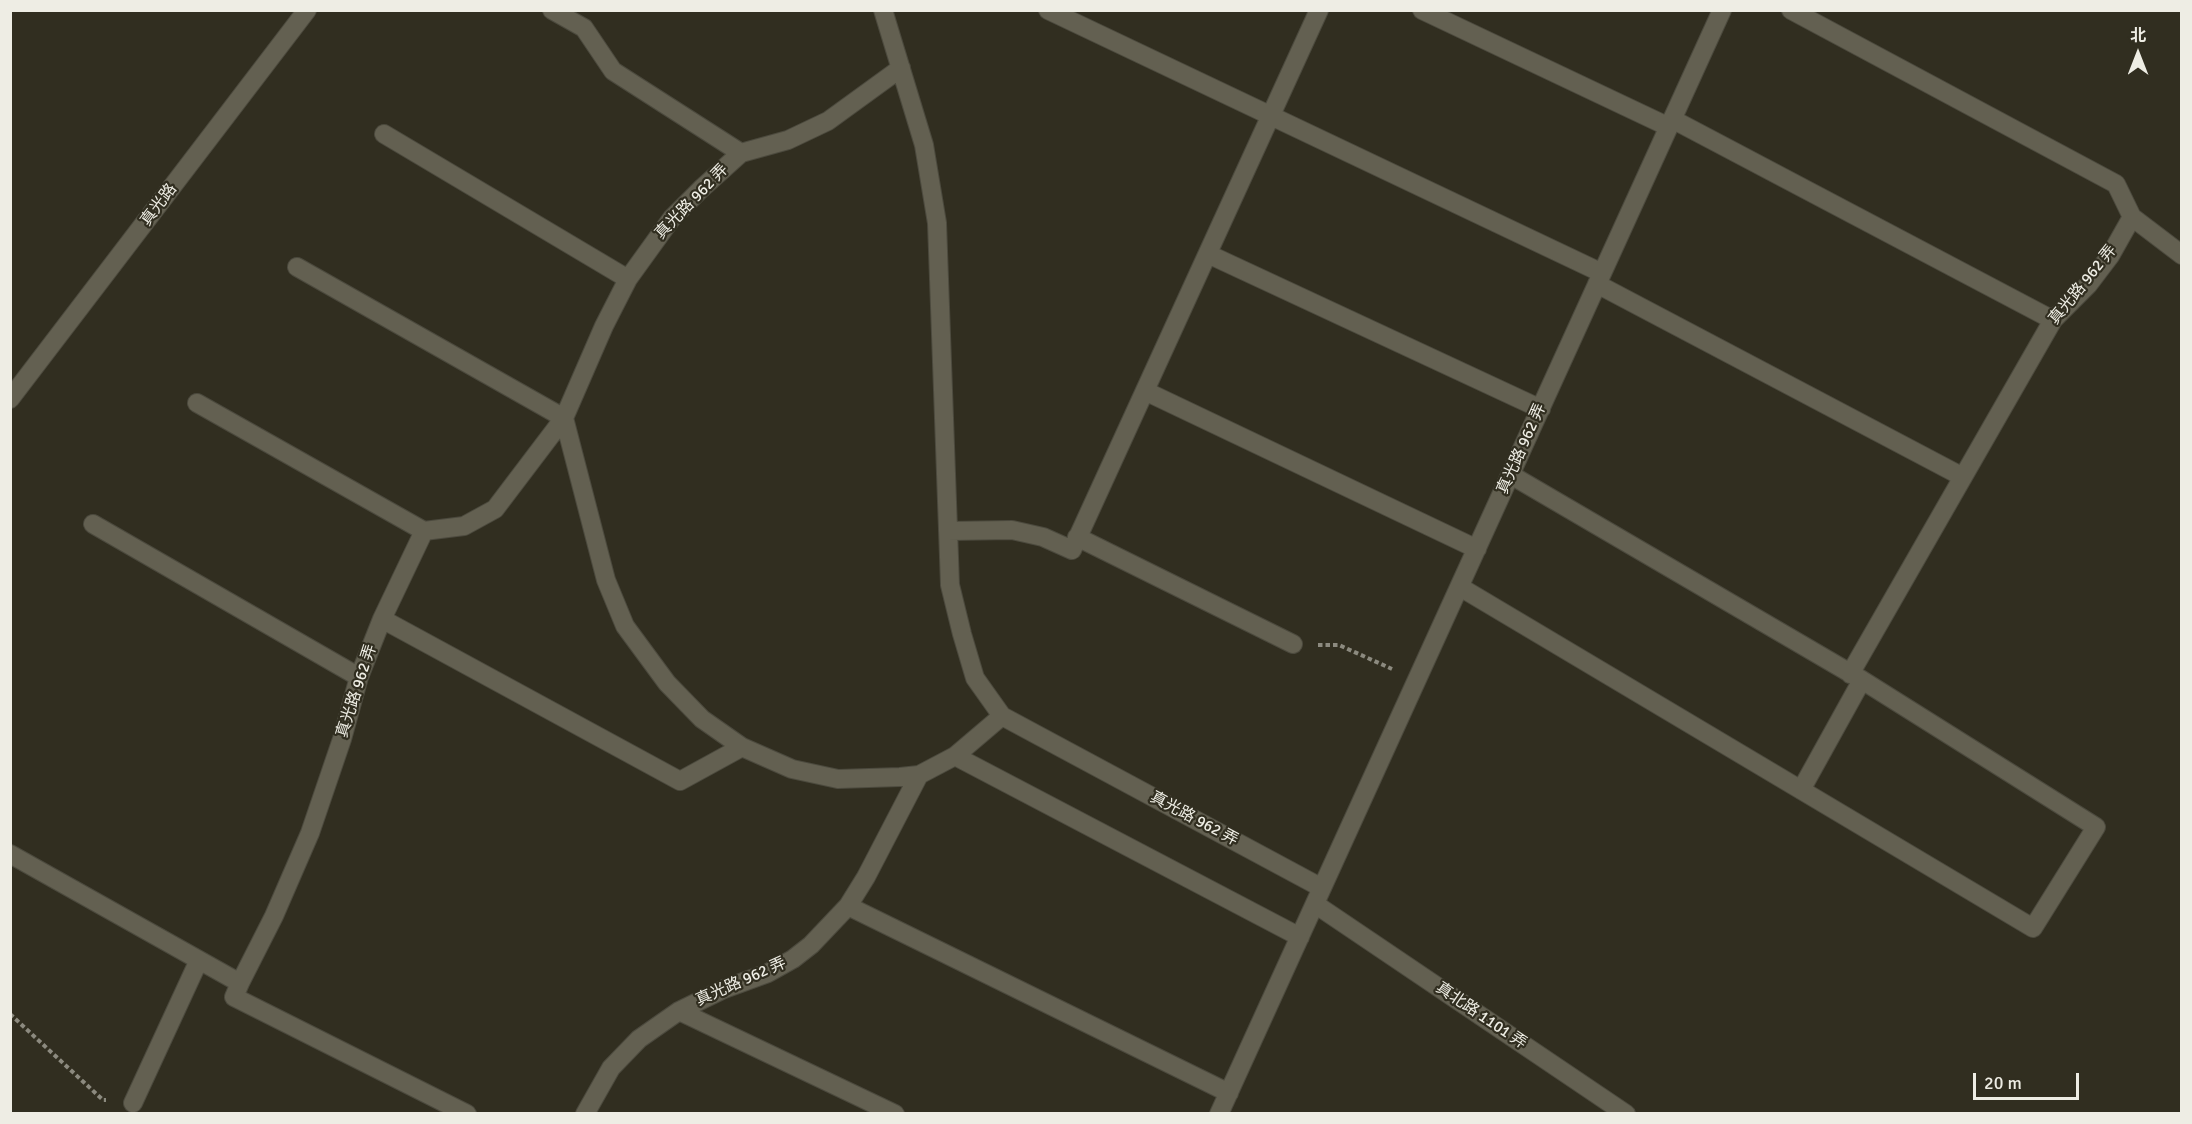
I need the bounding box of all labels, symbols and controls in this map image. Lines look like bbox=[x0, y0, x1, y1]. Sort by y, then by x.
north arrow bbox=[2108, 24, 2168, 84]
text: 北 bbox=[2130, 26, 2146, 46]
street label: 真光路 962 弄 bbox=[651, 160, 733, 244]
street label: 真光路 bbox=[137, 180, 181, 230]
street label: 真光路 962 弄 bbox=[2045, 241, 2121, 329]
street label: 真光路 962 弄 bbox=[1494, 401, 1550, 497]
street label: 真光路 962 弄 bbox=[333, 642, 381, 740]
street label: 真光路 962 弄 bbox=[1147, 788, 1241, 850]
street label: 真光路 962 弄 bbox=[693, 954, 789, 1010]
street label: 真北路 1101 弄 bbox=[1432, 979, 1530, 1053]
scale bar bbox=[1976, 1061, 2082, 1099]
text: 20 m bbox=[1984, 1072, 2022, 1094]

